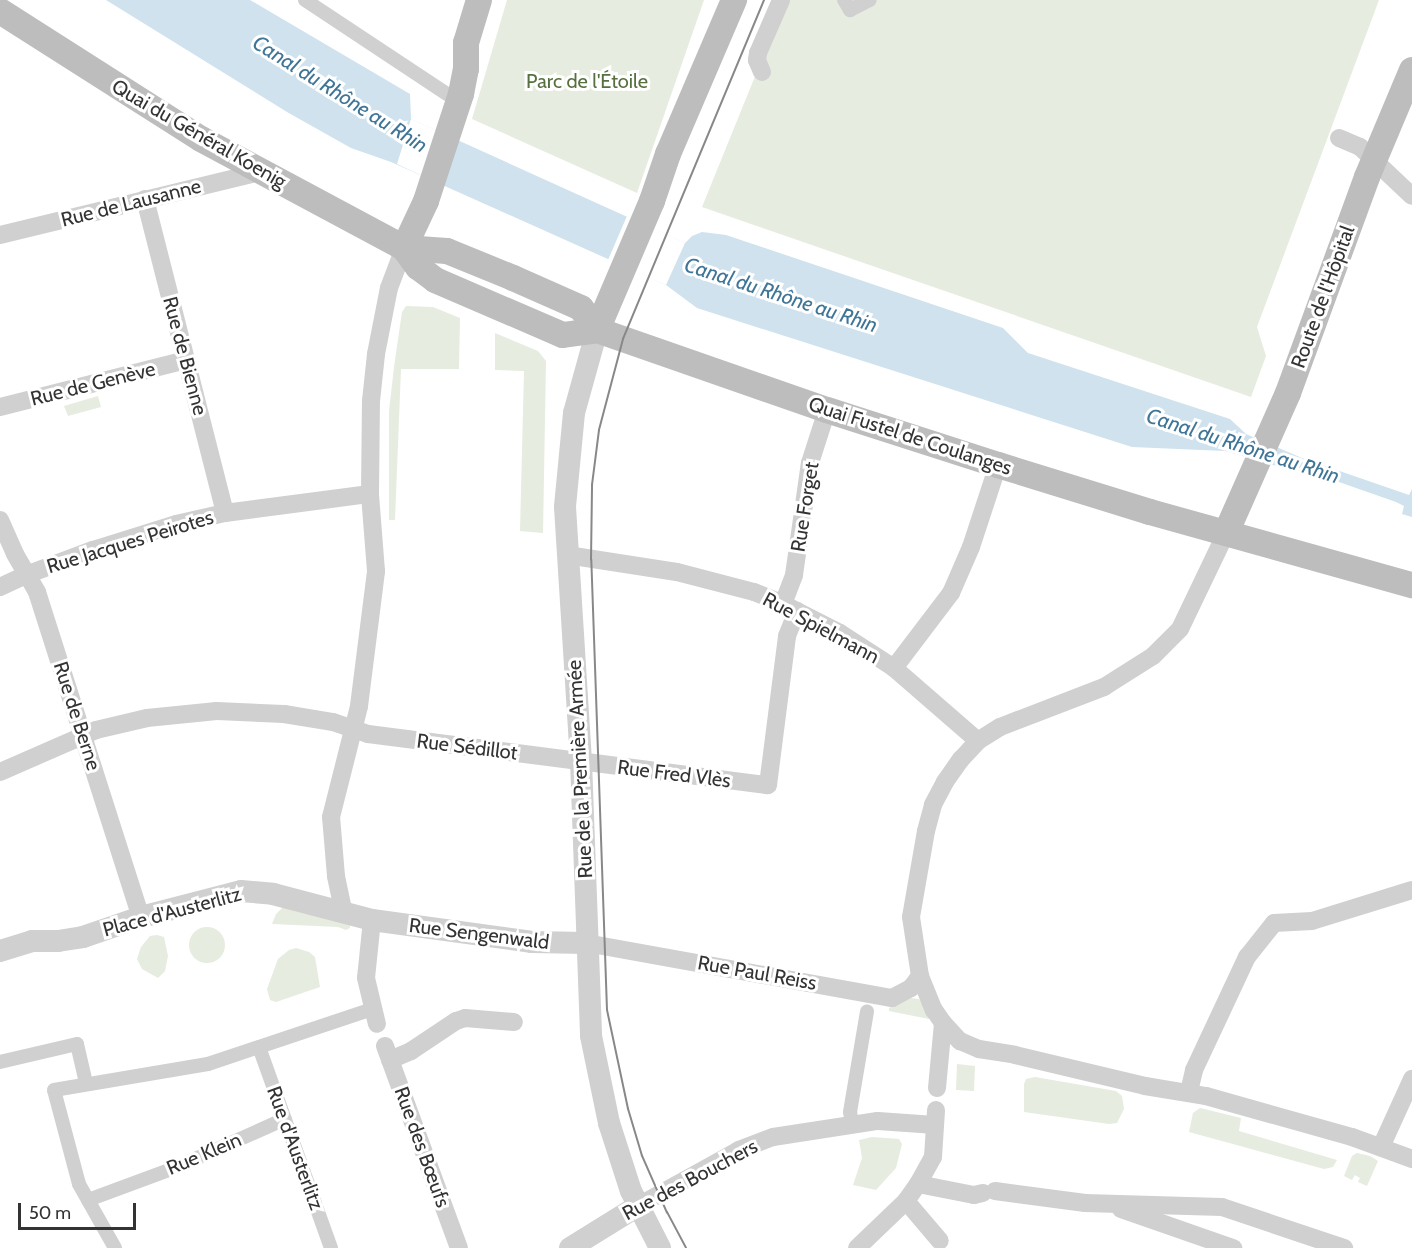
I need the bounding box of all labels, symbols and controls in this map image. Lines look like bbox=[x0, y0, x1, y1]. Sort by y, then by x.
water label: Canal du Rhône au Rhin bbox=[248, 30, 432, 158]
park label: Parc de l'Étoile bbox=[526, 69, 648, 93]
street label: Quai du Général Koenig bbox=[107, 74, 291, 194]
street label: Rue de Lausanne bbox=[58, 174, 204, 232]
street label: Route de l'Hôpital bbox=[1286, 223, 1360, 371]
water label: Canal du Rhône au Rhin bbox=[681, 252, 881, 338]
street label: Rue de Bienne bbox=[158, 294, 212, 418]
street label: Rue de Genève bbox=[28, 357, 158, 411]
street label: Quai Fustel de Coulanges bbox=[805, 392, 1015, 480]
water label: Canal du Rhône au Rhin bbox=[1143, 403, 1343, 489]
street label: Rue Forget bbox=[786, 460, 824, 554]
street label: Rue Jacques Peirotes bbox=[44, 505, 216, 579]
street label: Rue Spielmann bbox=[759, 587, 883, 669]
street label: Rue de Berne bbox=[48, 659, 106, 773]
street label: Rue de la Première Armée bbox=[562, 659, 598, 879]
street label: Rue Sédillot bbox=[415, 729, 519, 765]
street label: Rue Fred Vlès bbox=[616, 755, 732, 793]
street label: Place d'Austerlitz bbox=[100, 882, 244, 942]
street label: Rue Sengenwald bbox=[408, 913, 550, 955]
street label: Rue Paul Reiss bbox=[696, 951, 818, 995]
street label: Rue d'Austerlitz bbox=[262, 1083, 328, 1213]
street label: Rue des Bœufs bbox=[389, 1083, 455, 1211]
street label: Rue Klein bbox=[163, 1128, 245, 1180]
street label: Rue des Bouchers bbox=[618, 1134, 762, 1226]
scale bar bbox=[21, 1191, 140, 1229]
text: 50 m bbox=[29, 1202, 71, 1224]

